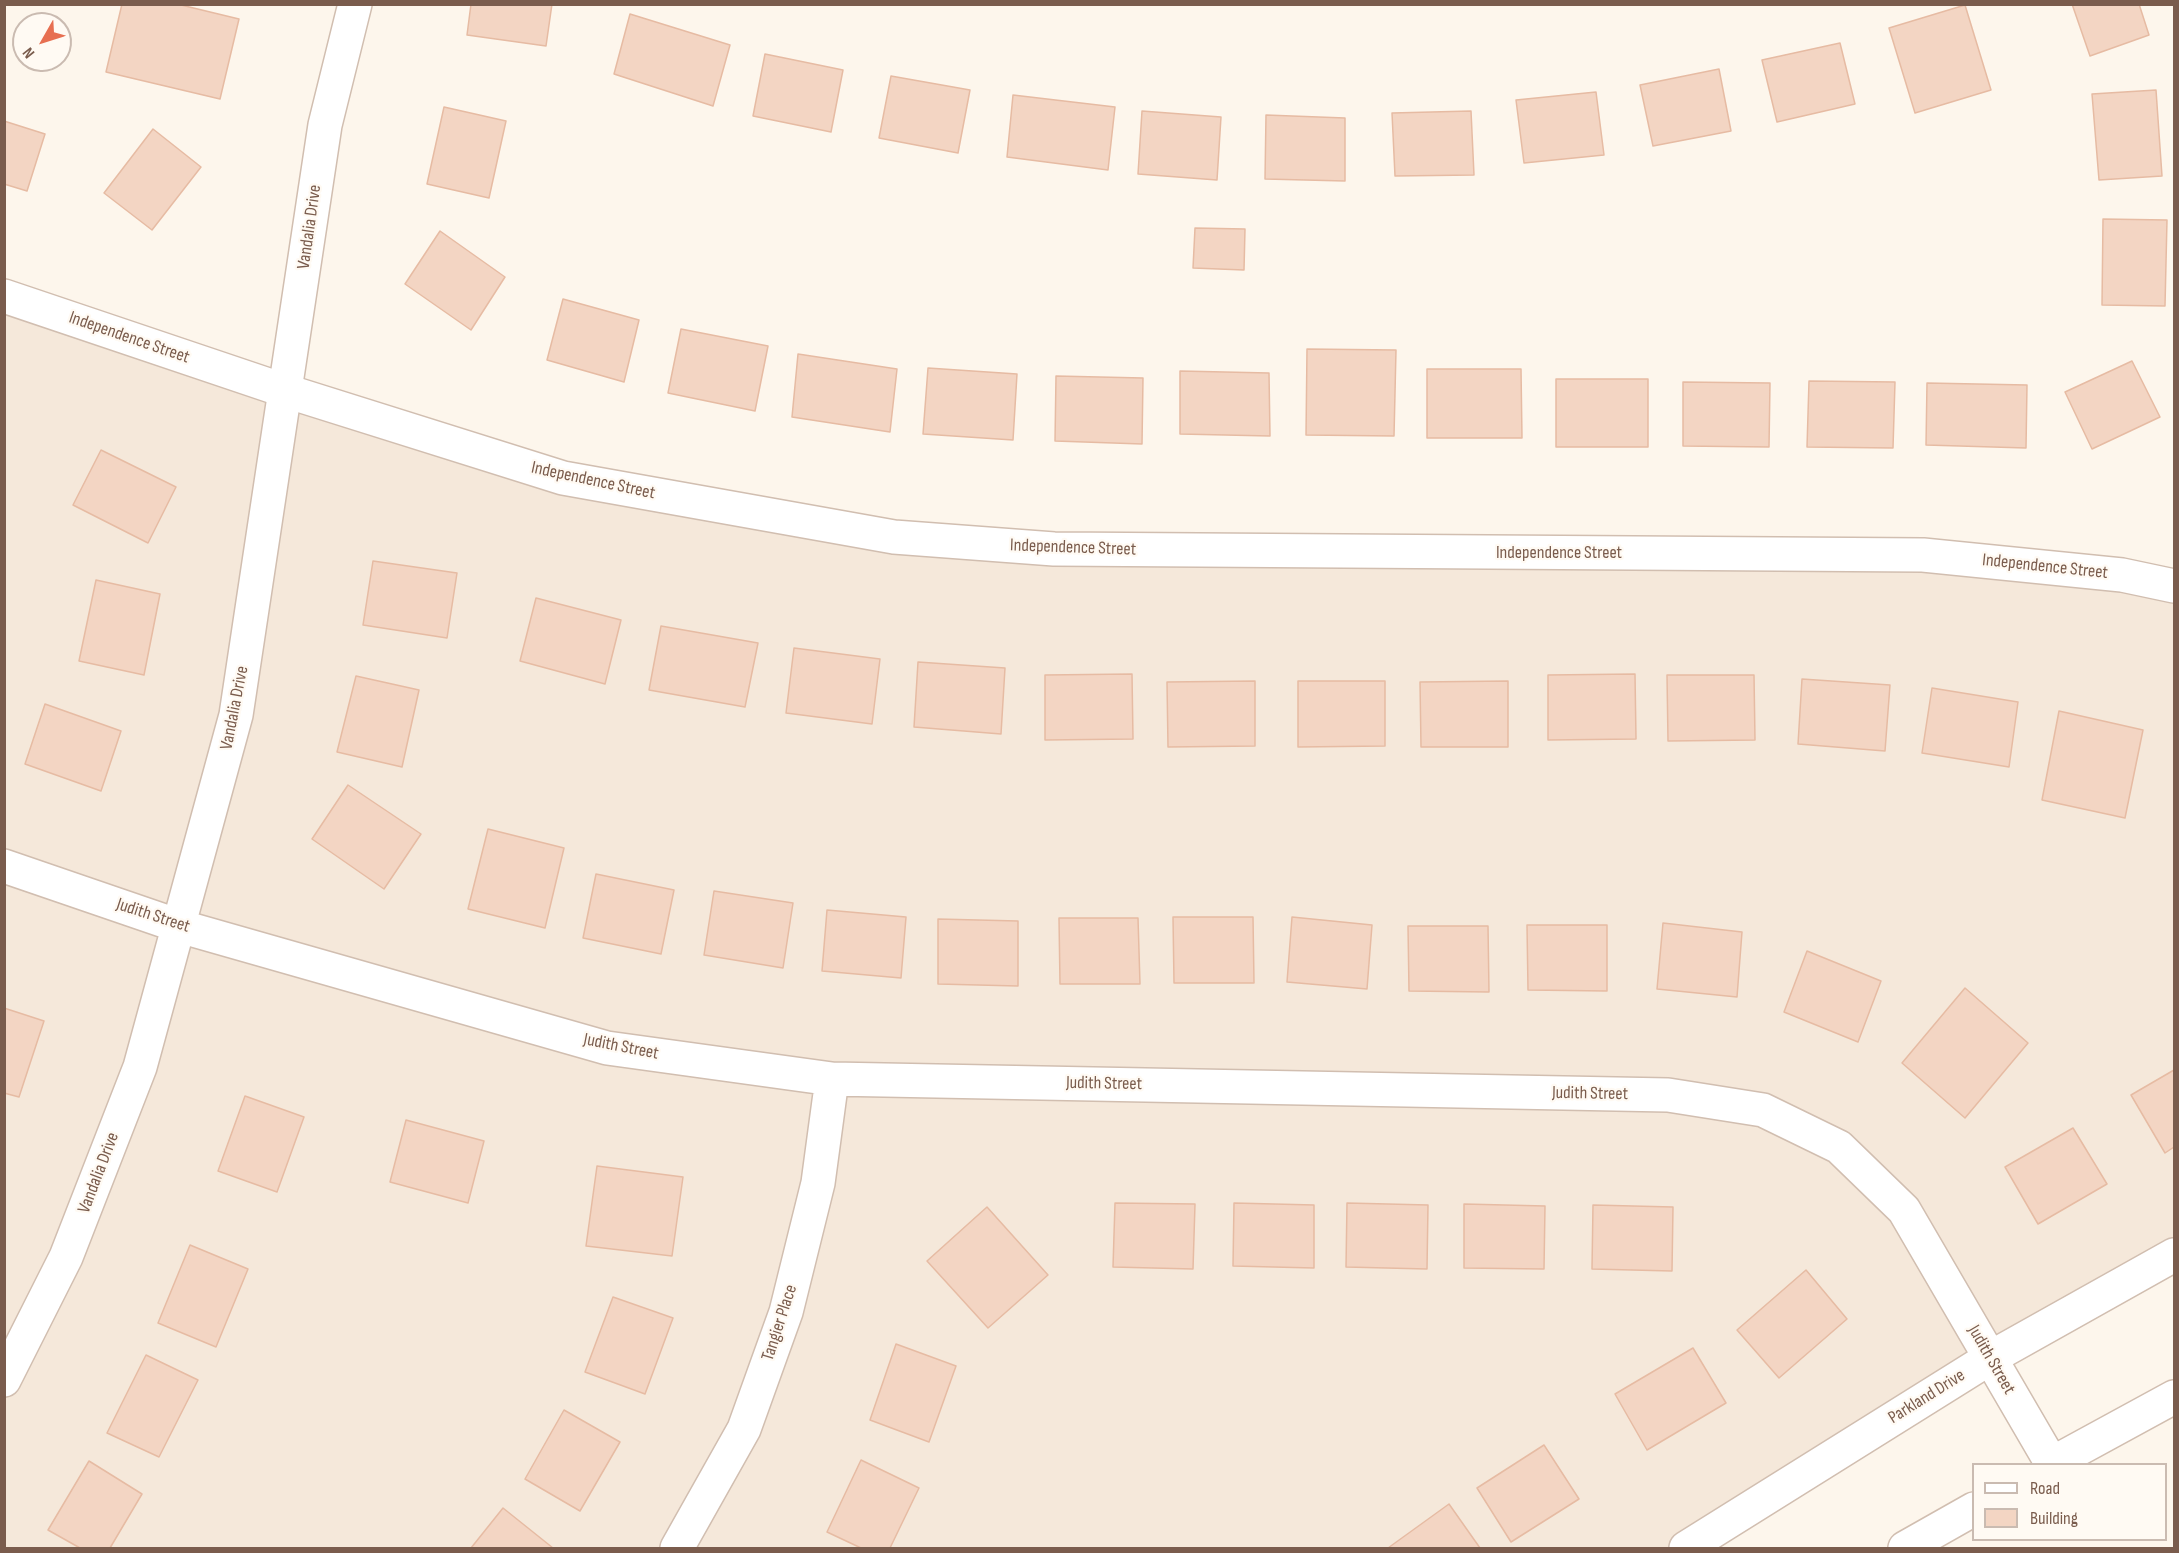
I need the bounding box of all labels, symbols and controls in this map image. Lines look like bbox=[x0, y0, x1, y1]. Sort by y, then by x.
north arrow bbox=[12, 12, 72, 72]
text: N bbox=[19, 43, 39, 62]
street label: Vandalia Drive bbox=[293, 183, 327, 271]
street label: Independence Street bbox=[66, 307, 192, 369]
street label: Independence Street bbox=[529, 457, 657, 505]
street label: Independence Street bbox=[1010, 535, 1136, 561]
street label: Independence Street bbox=[1496, 542, 1622, 564]
street label: Independence Street bbox=[1981, 550, 2109, 584]
street label: Vandalia Drive bbox=[216, 664, 254, 752]
street label: Judith Street bbox=[113, 894, 193, 938]
street label: Judith Street bbox=[582, 1029, 660, 1065]
street label: Judith Street bbox=[1066, 1073, 1142, 1095]
street label: Judith Street bbox=[1552, 1083, 1628, 1105]
street label: Vandalia Drive bbox=[74, 1129, 124, 1217]
street label: Tangier Place bbox=[758, 1282, 802, 1364]
street label: Judith Street bbox=[1963, 1322, 2019, 1398]
street label: Parkland Drive bbox=[1885, 1365, 1969, 1429]
legend bbox=[1972, 1463, 2167, 1541]
text: Road bbox=[2030, 1478, 2060, 1499]
text: Building bbox=[2030, 1508, 2078, 1529]

